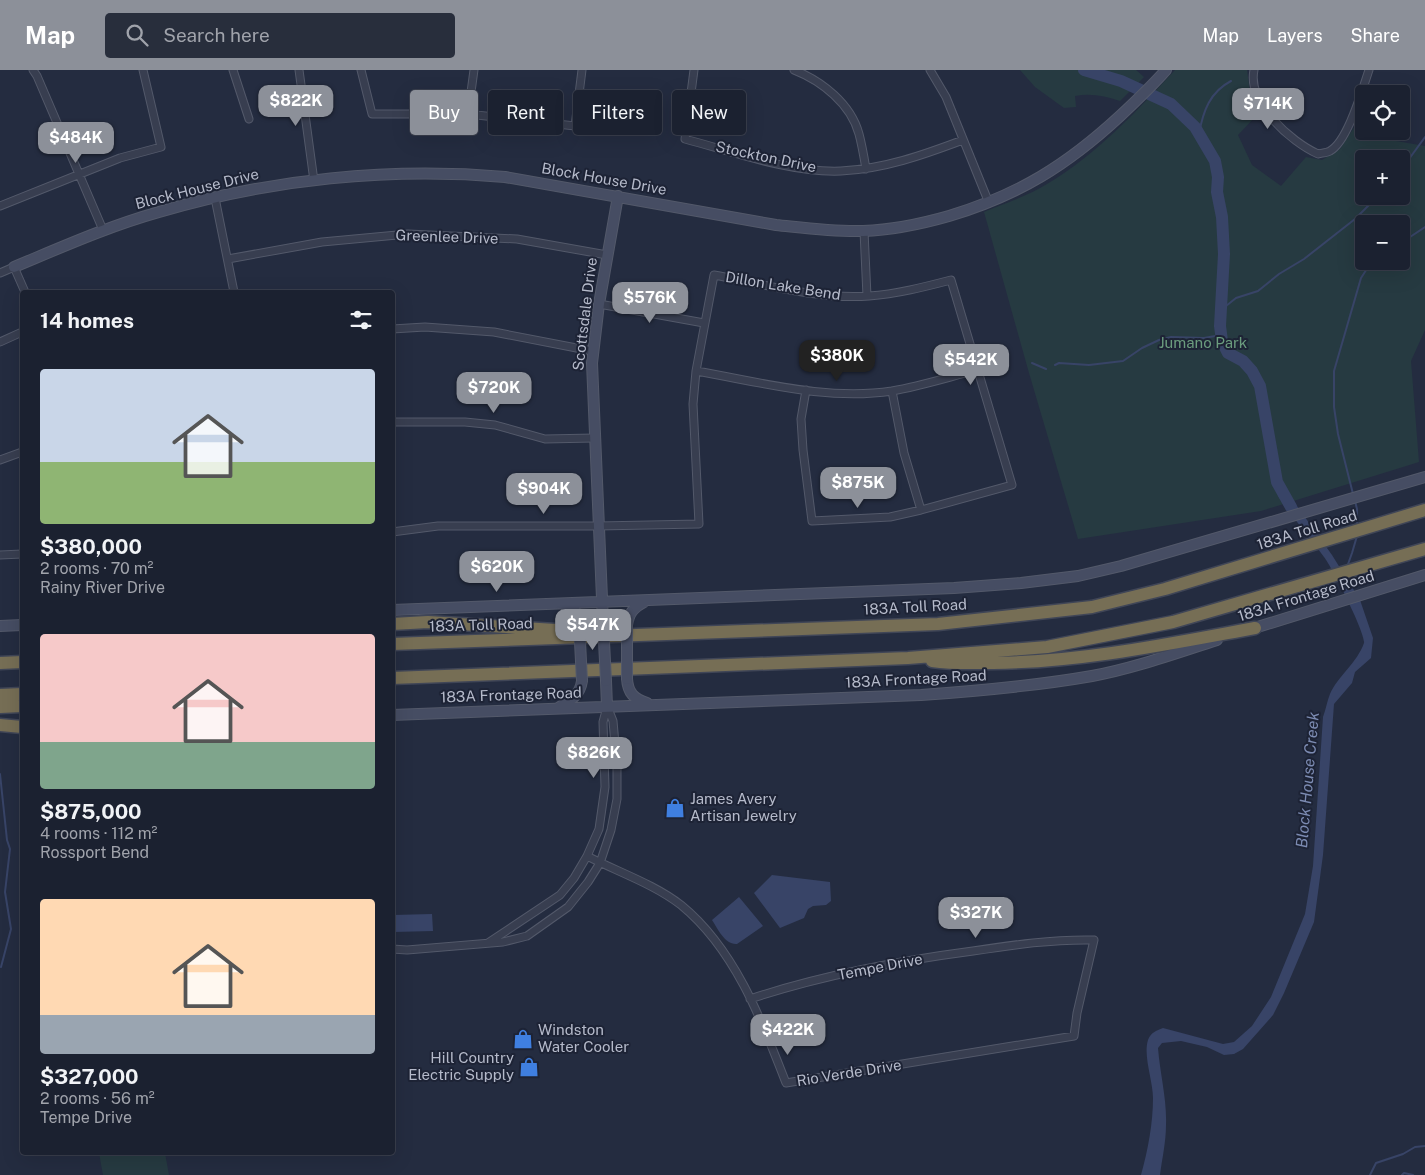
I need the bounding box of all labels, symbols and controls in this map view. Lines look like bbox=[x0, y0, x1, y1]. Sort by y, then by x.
search box bbox=[105, 13, 455, 58]
text: Map bbox=[25, 21, 75, 49]
icon: search bbox=[123, 21, 151, 49]
text: Search here bbox=[163, 24, 270, 46]
text: Map bbox=[1203, 25, 1239, 46]
text: Layers bbox=[1267, 25, 1323, 46]
text: Share bbox=[1351, 25, 1400, 46]
pin: $822K bbox=[261, 85, 331, 127]
map controls bbox=[1355, 85, 1410, 270]
button: locate bbox=[1355, 85, 1410, 140]
pin: $714K bbox=[1233, 88, 1303, 130]
chip: Buy bbox=[410, 90, 478, 135]
chip: Rent bbox=[488, 90, 563, 135]
chip: Filters bbox=[573, 90, 662, 135]
chip: New bbox=[672, 90, 746, 135]
text: $822K bbox=[269, 91, 323, 110]
text: $714K bbox=[1243, 94, 1293, 113]
pin: $484K bbox=[41, 122, 111, 164]
text: $484K bbox=[49, 128, 103, 147]
street label: Stockton Drive bbox=[714, 138, 818, 175]
button: + bbox=[1355, 150, 1410, 205]
street label: Block House Drive bbox=[540, 159, 668, 198]
street label: Block House Drive bbox=[133, 165, 261, 212]
button: − bbox=[1355, 215, 1410, 270]
street label: Greenlee Drive bbox=[395, 226, 499, 247]
street label: Scottsdale Drive bbox=[569, 256, 600, 372]
street label: Dillon Lake Bend bbox=[724, 268, 842, 303]
pin: $576K bbox=[615, 282, 685, 324]
text: $576K bbox=[623, 288, 677, 307]
icon: filters bbox=[347, 306, 375, 334]
text: 14 homes bbox=[40, 308, 134, 333]
park label: Jumano Park bbox=[1159, 334, 1247, 351]
pin: $380K bbox=[802, 340, 872, 382]
pin: $542K bbox=[936, 344, 1006, 386]
text: $380K bbox=[810, 346, 864, 365]
text: $542K bbox=[944, 350, 998, 369]
pin: $720K bbox=[459, 372, 529, 414]
text: $720K bbox=[468, 378, 520, 397]
icon: home bbox=[163, 401, 253, 491]
pin: $875K bbox=[823, 466, 893, 509]
pin: $904K bbox=[509, 472, 579, 515]
text: $875K bbox=[831, 473, 885, 492]
text: $904K bbox=[517, 479, 571, 498]
street label: 183A Toll Road bbox=[1255, 506, 1359, 553]
text: $380,000 bbox=[40, 534, 142, 559]
pin: $620K bbox=[462, 550, 532, 593]
text: $620K bbox=[470, 557, 524, 576]
text: 2 rooms · 70 m² bbox=[40, 559, 153, 578]
street label: 183A Frontage Road bbox=[1236, 567, 1376, 624]
text: Rainy River Drive bbox=[40, 578, 165, 597]
street label: 183A Toll Road bbox=[863, 595, 967, 618]
pin: $547K bbox=[558, 608, 628, 651]
street label: 183A Toll Road bbox=[429, 614, 533, 635]
text: $547K bbox=[566, 615, 620, 634]
icon: home bbox=[163, 666, 253, 756]
street label: 183A Frontage Road bbox=[845, 666, 987, 691]
street label: 183A Frontage Road bbox=[440, 684, 582, 705]
water label: Block House Creek bbox=[1292, 711, 1323, 849]
pin: $826K bbox=[559, 736, 629, 779]
text: $826K bbox=[567, 743, 621, 762]
place label: James Avery Artisan Jewelry bbox=[690, 790, 797, 824]
shop icon: James Avery Artisan Jewelry bbox=[664, 797, 686, 819]
text: $875,000 bbox=[40, 799, 142, 824]
text: 4 rooms · 112 m² bbox=[40, 824, 157, 843]
text: Rossport Bend bbox=[40, 843, 149, 862]
pin: $327K bbox=[941, 896, 1011, 939]
text: $327K bbox=[949, 903, 1003, 922]
icon: home bbox=[163, 931, 253, 1021]
street label: Tempe Drive bbox=[836, 950, 924, 983]
pin: $422K bbox=[753, 1014, 823, 1056]
text: $422K bbox=[761, 1020, 815, 1039]
place label: Windston Water Cooler bbox=[538, 1021, 629, 1055]
shop icon: Windston Water Cooler bbox=[512, 1028, 534, 1050]
place label: Hill Country Electric Supply bbox=[408, 1049, 514, 1083]
shop icon: Hill Country Electric Supply bbox=[518, 1056, 540, 1078]
street label: Rio Verde Drive bbox=[795, 1056, 903, 1089]
text: $327,000 bbox=[40, 1064, 139, 1089]
text: 2 rooms · 56 m² bbox=[40, 1089, 155, 1108]
text: Tempe Drive bbox=[40, 1108, 132, 1127]

